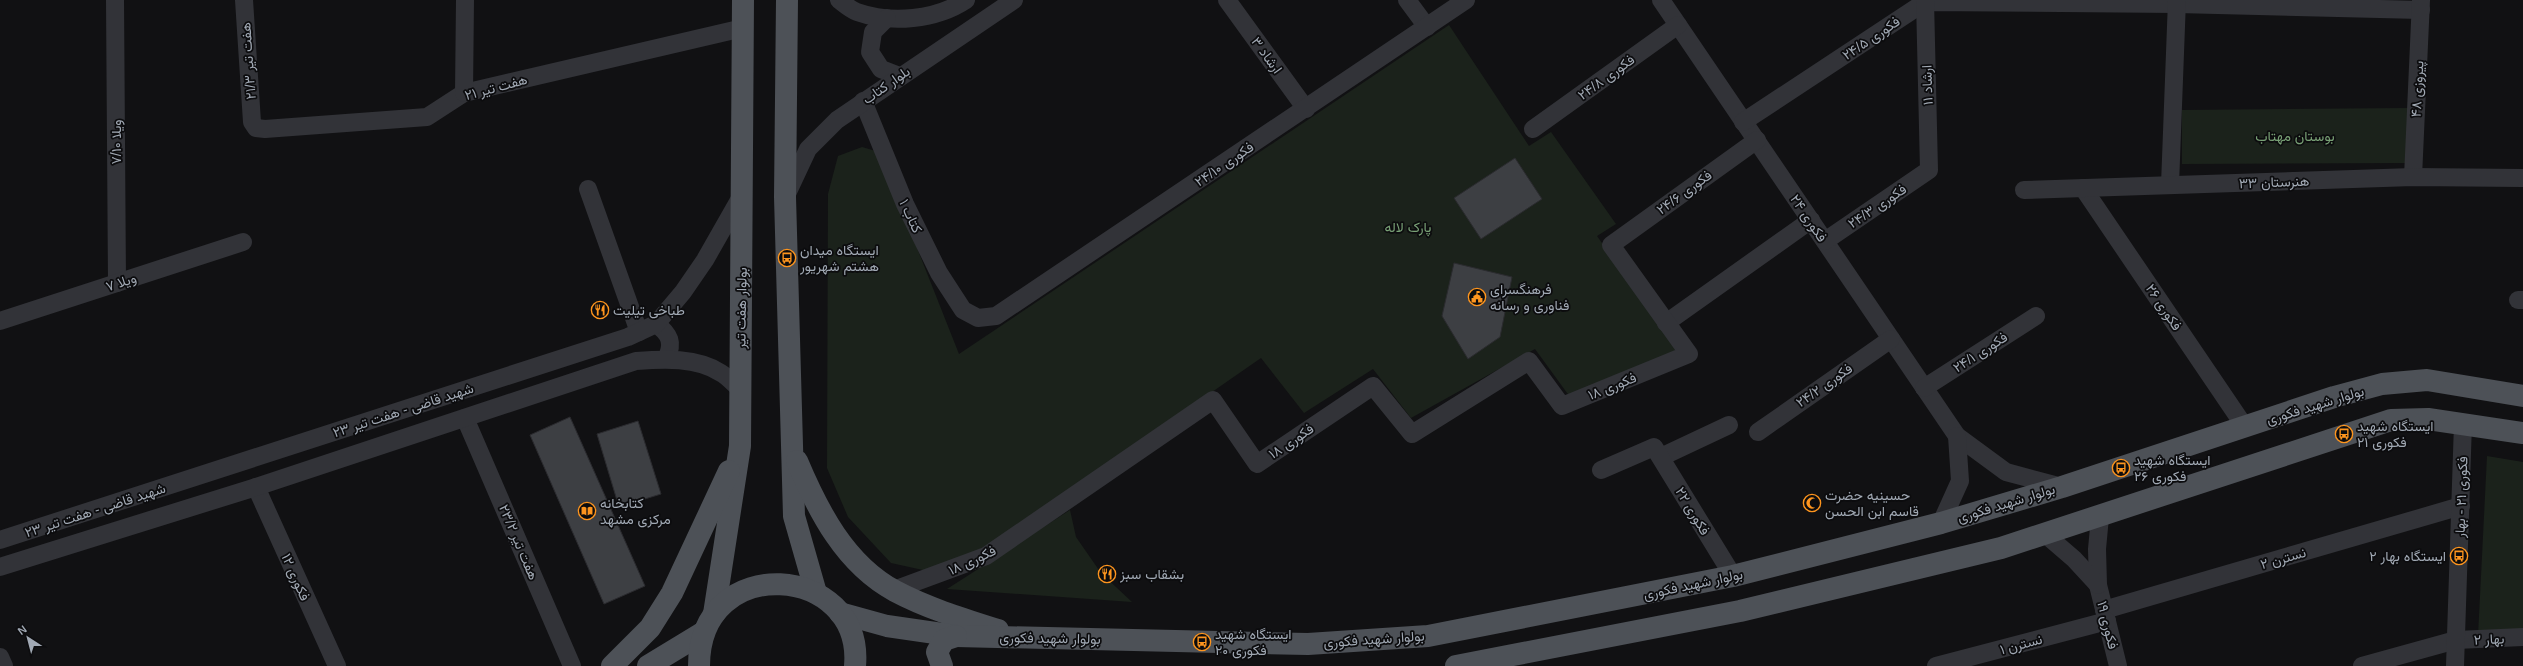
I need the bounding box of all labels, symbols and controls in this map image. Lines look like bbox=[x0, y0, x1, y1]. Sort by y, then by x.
street label: فکوری ۲۴/۵ bbox=[1839, 13, 1903, 64]
street label: هفت تیر ۲۱/۳ bbox=[237, 22, 260, 100]
street label: ارشاد ۳ bbox=[1248, 34, 1286, 77]
street label: فکوری ۲۴/۸ bbox=[1575, 51, 1638, 104]
street label: پیروزی ۴۸ bbox=[2408, 60, 2428, 118]
street label: بلوار کتاب bbox=[859, 63, 913, 108]
street label: ارشاد ۱۱ bbox=[1918, 65, 1937, 105]
street label: هفت تیر ۲۱ bbox=[463, 71, 530, 104]
street label: ویلا ۷/۱۰ bbox=[108, 119, 125, 165]
park label: بوستان مهتاب bbox=[2255, 128, 2335, 145]
street label: فکوری ۲۴/۱۰ bbox=[1192, 138, 1257, 190]
street label: فکوری ۲۴/۶ bbox=[1653, 167, 1715, 218]
street label: هنرستان ۳۳ bbox=[2238, 173, 2310, 192]
street label: فکوری ۲۴/۳ bbox=[1845, 181, 1910, 232]
street label: فکوری ۲۴ bbox=[1787, 191, 1831, 245]
street label: کتاب ۱ bbox=[895, 197, 926, 236]
park label: پارک لاله bbox=[1385, 219, 1431, 237]
place label: ایستگاه میدان هشتم شهریور bbox=[799, 242, 879, 275]
bus stop icon: ایستگاه میدان هشتم شهریور bbox=[777, 248, 797, 268]
street label: بولوار هفت تیر bbox=[732, 267, 751, 350]
street label: ویلا ۷ bbox=[104, 270, 139, 295]
place label: فرهنگسرای فناوری و رسانه bbox=[1490, 281, 1569, 314]
street label: فکوری ۲۶ bbox=[2142, 281, 2185, 334]
public building icon: فرهنگسرای فناوری و رسانه bbox=[1467, 287, 1487, 307]
restaurant icon: طباخی تیلیت bbox=[590, 300, 610, 320]
place label: طباخی تیلیت bbox=[613, 302, 685, 319]
street label: فکوری ۲۴/۱ bbox=[1950, 329, 2011, 376]
street label: فکوری ۲۴/۲ bbox=[1793, 360, 1856, 411]
street label: فکوری ١٨ bbox=[1586, 369, 1639, 404]
street label: شهید قاضی - هفت تیر ۲۳ bbox=[331, 380, 476, 441]
street label: بولوار شهید فکوری bbox=[2264, 383, 2366, 428]
place label: ایستگاه شهید فکوری ۲۱ bbox=[2357, 418, 2434, 451]
street label: فکوری ١٨ bbox=[1266, 420, 1317, 463]
bus stop icon: ایستگاه شهید فکوری ۲۱ bbox=[2334, 424, 2354, 444]
place label: ایستگاه شهید فکوری ۲۶ bbox=[2134, 452, 2211, 485]
street label: فکوری ۲۱ - بهار bbox=[2452, 456, 2471, 539]
bus stop icon: ایستگاه شهید فکوری ۲۶ bbox=[2111, 458, 2131, 478]
street label: شهید قاضی - هفت تیر ۲۳ bbox=[23, 480, 168, 541]
street label: بولوار شهید فکوری bbox=[1955, 481, 2057, 526]
street label: فکوری ۲۲ bbox=[1672, 484, 1714, 538]
place label: حسینیه حضرت قاسم ابن الحسن bbox=[1825, 487, 1919, 520]
mosque icon: حسینیه حضرت قاسم ابن الحسن bbox=[1802, 493, 1822, 513]
place label: کتابخانه مرکزی مشهد bbox=[600, 495, 671, 528]
library icon: کتابخانه مرکزی مشهد bbox=[577, 501, 597, 521]
street label: هفت تیر ۲۳/۲ bbox=[495, 502, 542, 583]
street label: فکوری ١٨ bbox=[946, 542, 999, 579]
street label: نسترن ۲ bbox=[2258, 544, 2308, 573]
bus stop icon: ایستگاه بهار ۲ bbox=[2449, 546, 2469, 566]
place label: ایستگاه بهار ۲ bbox=[2369, 548, 2446, 565]
street label: فکوری ۱۲ bbox=[278, 551, 313, 603]
restaurant icon: بشقاب سبز bbox=[1097, 564, 1117, 584]
place label: بشقاب سبز bbox=[1119, 566, 1184, 583]
street label: بولوار شهید فکوری bbox=[1642, 566, 1744, 603]
street label: فکوری ۱۹ bbox=[2093, 599, 2122, 651]
north arrow bbox=[8, 618, 48, 658]
text: N bbox=[15, 623, 29, 637]
place label: ایستگاه شهید فکوری ۲۰ bbox=[1215, 626, 1292, 659]
street label: بولوار شهید فکوری bbox=[1323, 627, 1425, 652]
street label: بولوار شهید فکوری bbox=[999, 629, 1101, 648]
street label: بهار ٢ bbox=[2473, 630, 2505, 649]
street label: نسترن ۱ bbox=[1998, 631, 2044, 658]
bus stop icon: ایستگاه شهید فکوری ۲۰ bbox=[1192, 632, 1212, 652]

